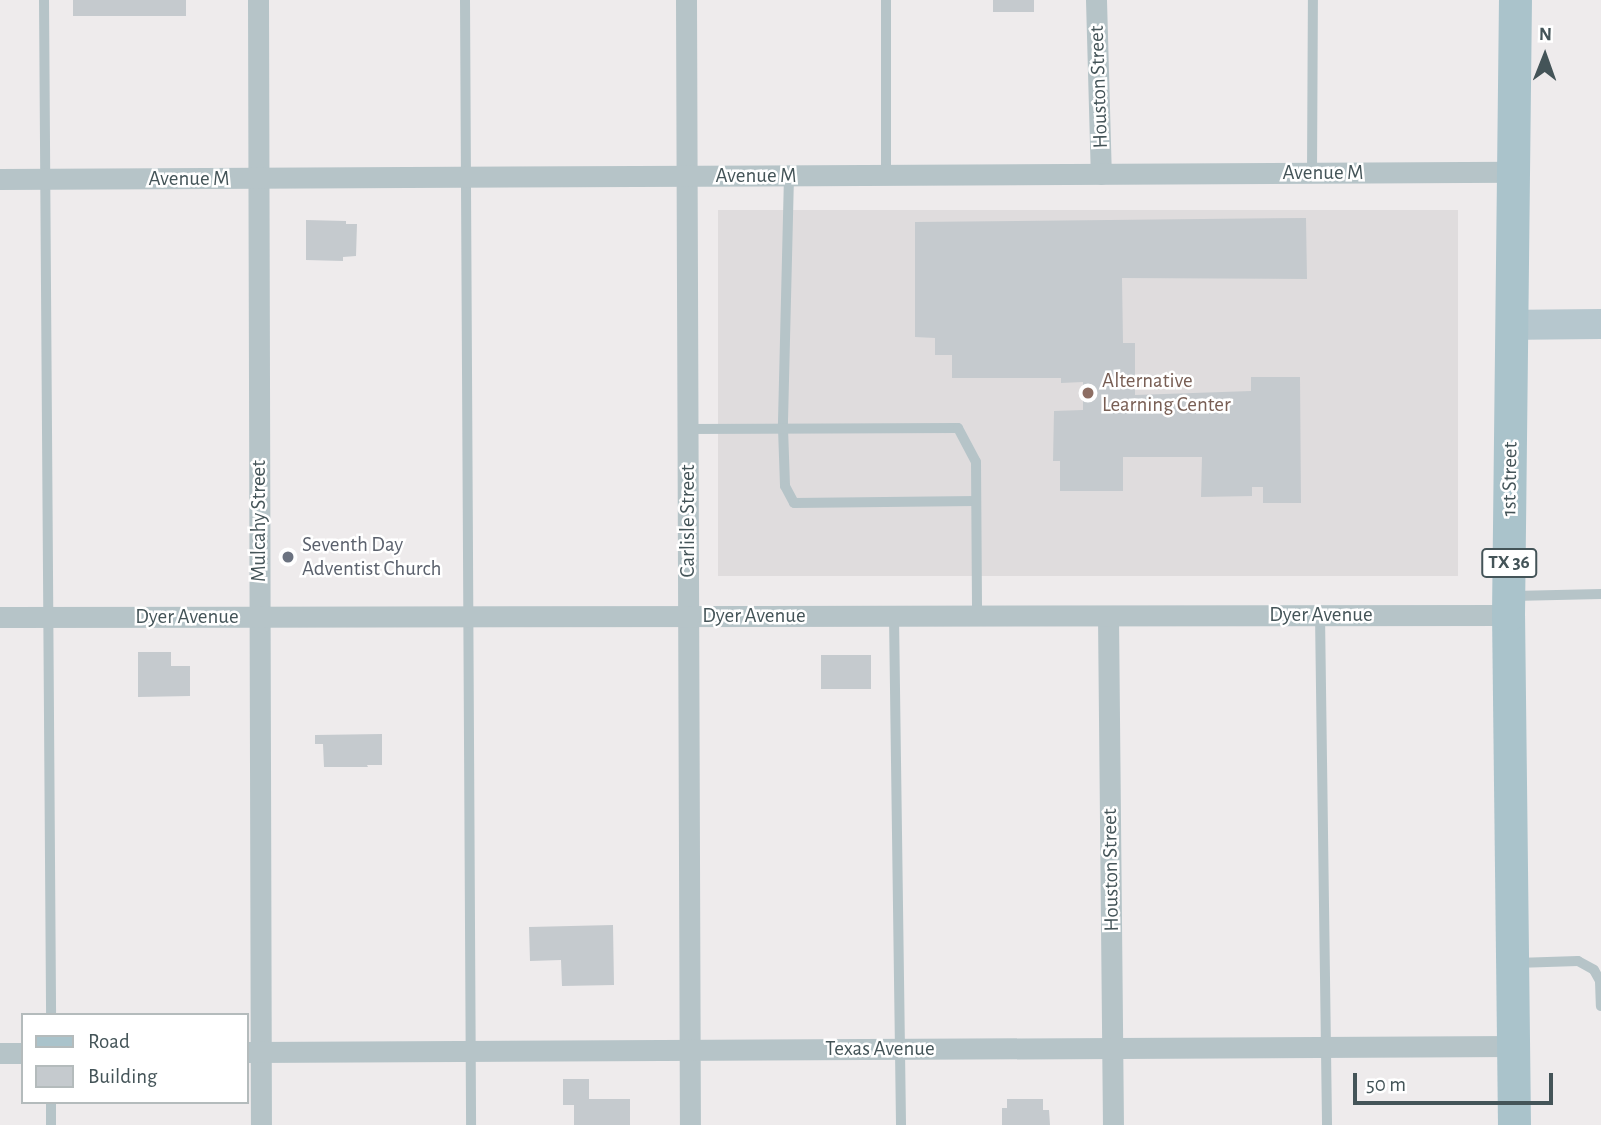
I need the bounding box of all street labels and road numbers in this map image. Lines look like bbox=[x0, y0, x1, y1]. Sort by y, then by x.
street label: Houston Street bbox=[1084, 25, 1114, 149]
street label: Avenue M bbox=[1282, 160, 1364, 186]
street label: Avenue M bbox=[715, 163, 797, 189]
street label: Avenue M bbox=[148, 166, 230, 192]
street label: 1st Street bbox=[1497, 441, 1523, 517]
street label: Mulcahy Street bbox=[246, 460, 272, 582]
street label: Carlisle Street bbox=[675, 464, 701, 578]
road number: TX 36 bbox=[1481, 548, 1537, 578]
street label: Dyer Avenue bbox=[1269, 602, 1373, 628]
street label: Dyer Avenue bbox=[702, 603, 806, 629]
street label: Dyer Avenue bbox=[135, 604, 239, 630]
street label: Houston Street bbox=[1097, 808, 1125, 932]
street label: Texas Avenue bbox=[825, 1036, 935, 1062]

